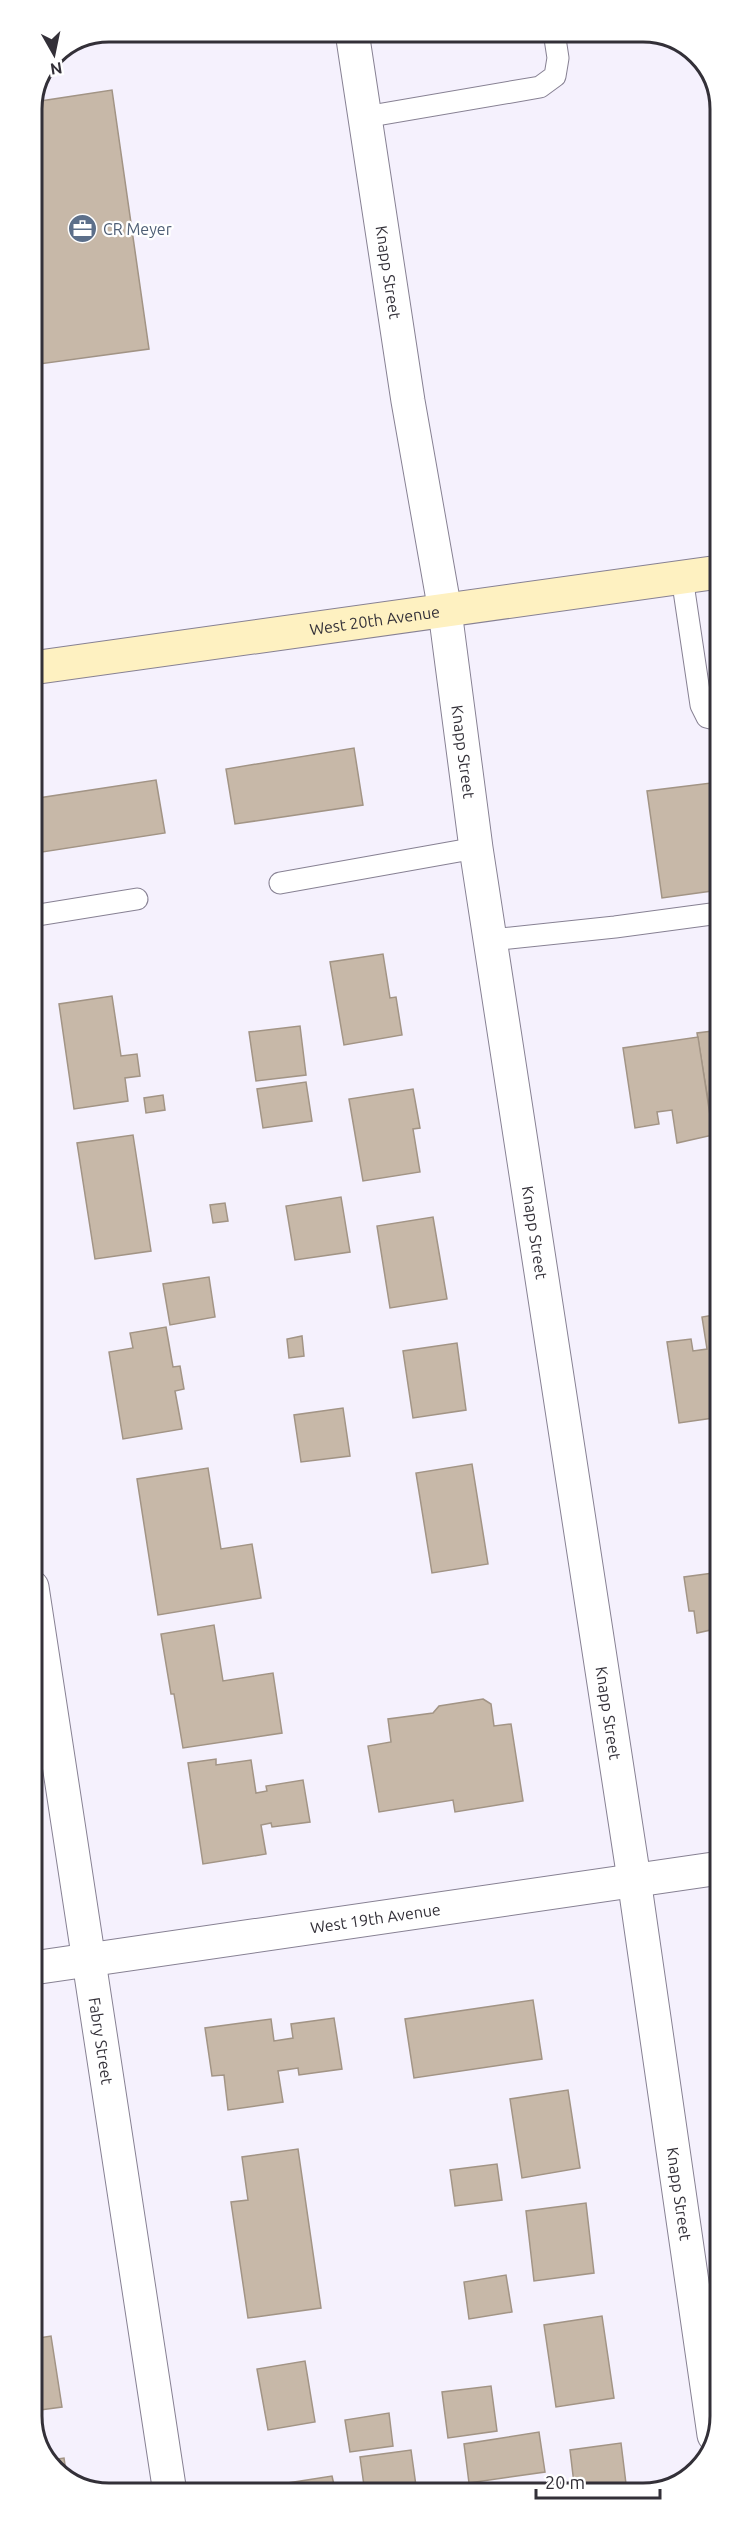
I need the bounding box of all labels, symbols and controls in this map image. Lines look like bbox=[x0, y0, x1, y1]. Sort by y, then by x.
north arrow bbox=[24, 24, 84, 84]
text: N bbox=[49, 59, 64, 79]
office icon: CR Meyer bbox=[66, 213, 98, 245]
place label: CR Meyer bbox=[103, 220, 172, 238]
street label: Knapp Street bbox=[372, 224, 405, 321]
street label: West 20th Avenue bbox=[308, 602, 441, 638]
street label: Knapp Street bbox=[448, 704, 479, 800]
street label: Knapp Street bbox=[519, 1185, 551, 1281]
street label: Knapp Street bbox=[593, 1665, 625, 1762]
street label: West 19th Avenue bbox=[309, 1900, 442, 1937]
street label: Fabry Street bbox=[86, 1996, 117, 2086]
street label: Knapp Street bbox=[664, 2146, 695, 2242]
scale bar bbox=[536, 2462, 660, 2500]
text: 20 m bbox=[545, 2472, 585, 2492]

